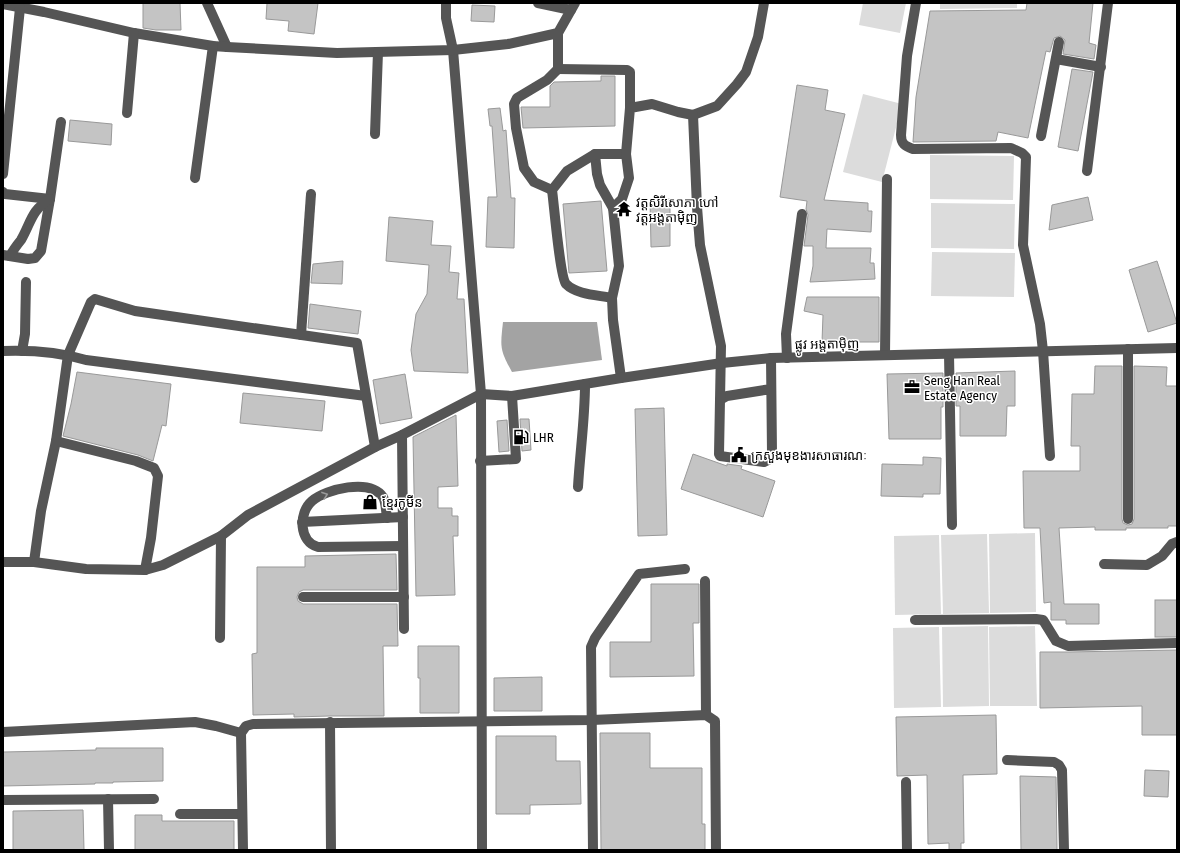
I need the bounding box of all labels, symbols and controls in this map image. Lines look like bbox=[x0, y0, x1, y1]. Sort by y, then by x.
place label: វត្តសិរីសោភា ហៅ វត្តអង្តតាម៉ិញ bbox=[636, 195, 718, 226]
temple icon: វត្តសិរីសោភា ហៅ វត្តអង្តតាម៉ិញ bbox=[615, 200, 633, 218]
street label: ផ្លូវ អង្តតាម៉ិញ bbox=[795, 336, 860, 356]
place label: Seng Han Real Estate Agency bbox=[924, 373, 1000, 403]
office icon: Seng Han Real Estate Agency bbox=[903, 378, 921, 396]
fuel station icon: LHR bbox=[512, 428, 530, 446]
place label: LHR bbox=[533, 430, 554, 445]
public building icon: ក្រសួងមុខងារសាធារណៈ bbox=[730, 446, 748, 464]
place label: ក្រសួងមុខងារសាធារណៈ bbox=[751, 448, 867, 464]
one-way arrow bbox=[322, 491, 329, 499]
shop icon: ខ្មែរកូមីន bbox=[361, 493, 379, 511]
place label: ខ្មែរកូមីន bbox=[382, 494, 423, 511]

